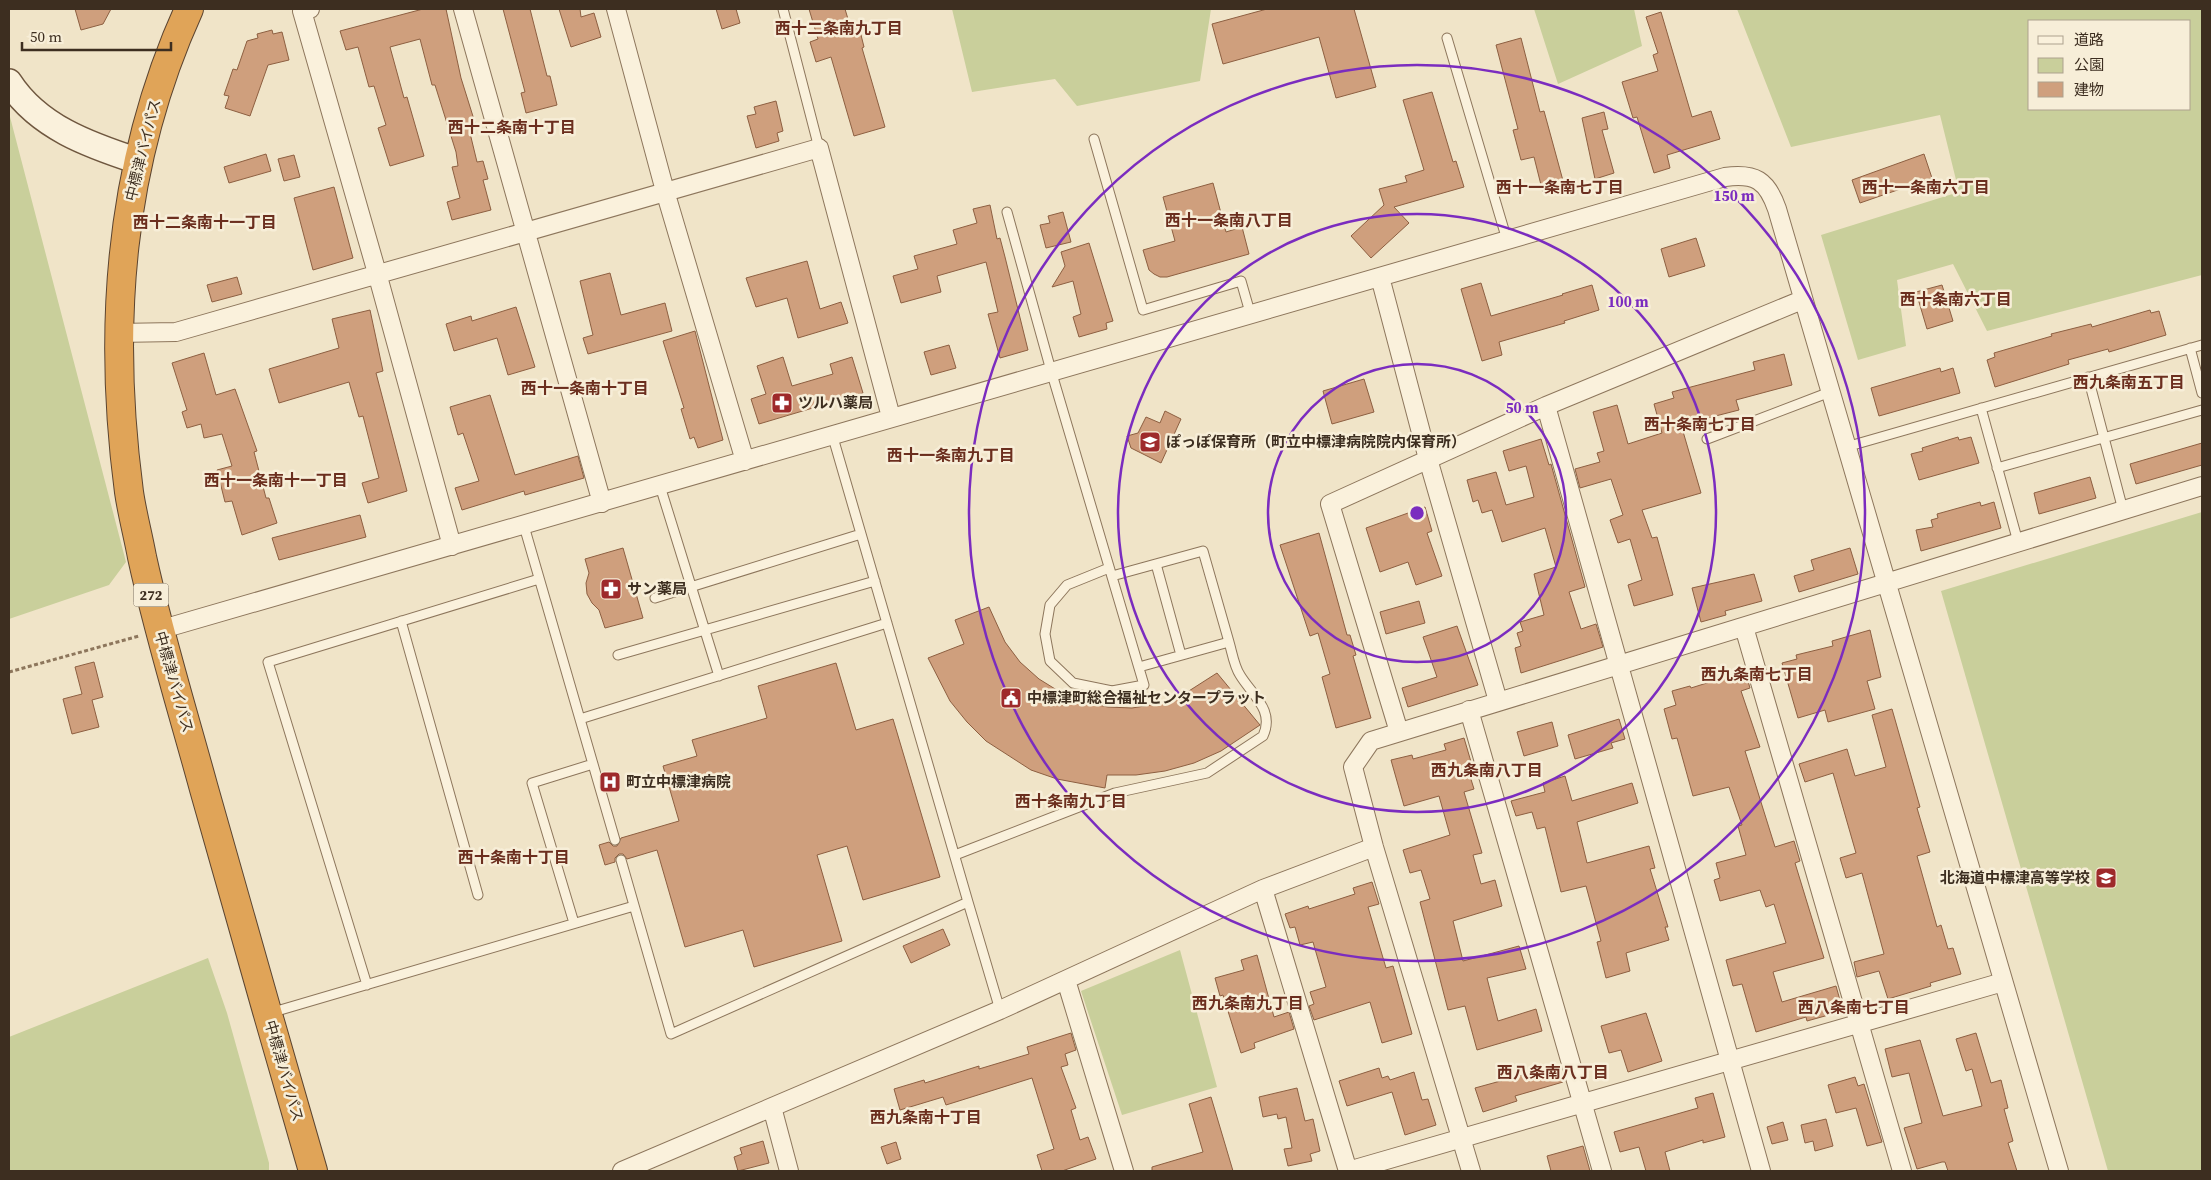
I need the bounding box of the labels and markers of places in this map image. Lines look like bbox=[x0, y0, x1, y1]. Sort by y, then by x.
pharmacy icon: ツルハ薬局 bbox=[770, 391, 794, 415]
place label: ツルハ薬局 bbox=[798, 392, 873, 413]
school or university icon: ぽっぽ保育所（町立中標津病院院内保育所） bbox=[1138, 430, 1162, 454]
place label: ぽっぽ保育所（町立中標津病院院内保育所） bbox=[1166, 431, 1466, 452]
centre of rings bbox=[1408, 504, 1426, 522]
pharmacy icon: サン薬局 bbox=[599, 577, 623, 601]
place label: サン薬局 bbox=[627, 578, 687, 599]
public building icon: 中標津町総合福祉センタープラット bbox=[999, 686, 1023, 710]
place label: 中標津町総合福祉センタープラット bbox=[1027, 687, 1266, 708]
hospital icon: 町立中標津病院 bbox=[598, 770, 622, 794]
place label: 町立中標津病院 bbox=[626, 771, 731, 792]
school or university icon: 北海道中標津高等学校 bbox=[2094, 866, 2118, 890]
place label: 北海道中標津高等学校 bbox=[1940, 867, 2090, 888]

